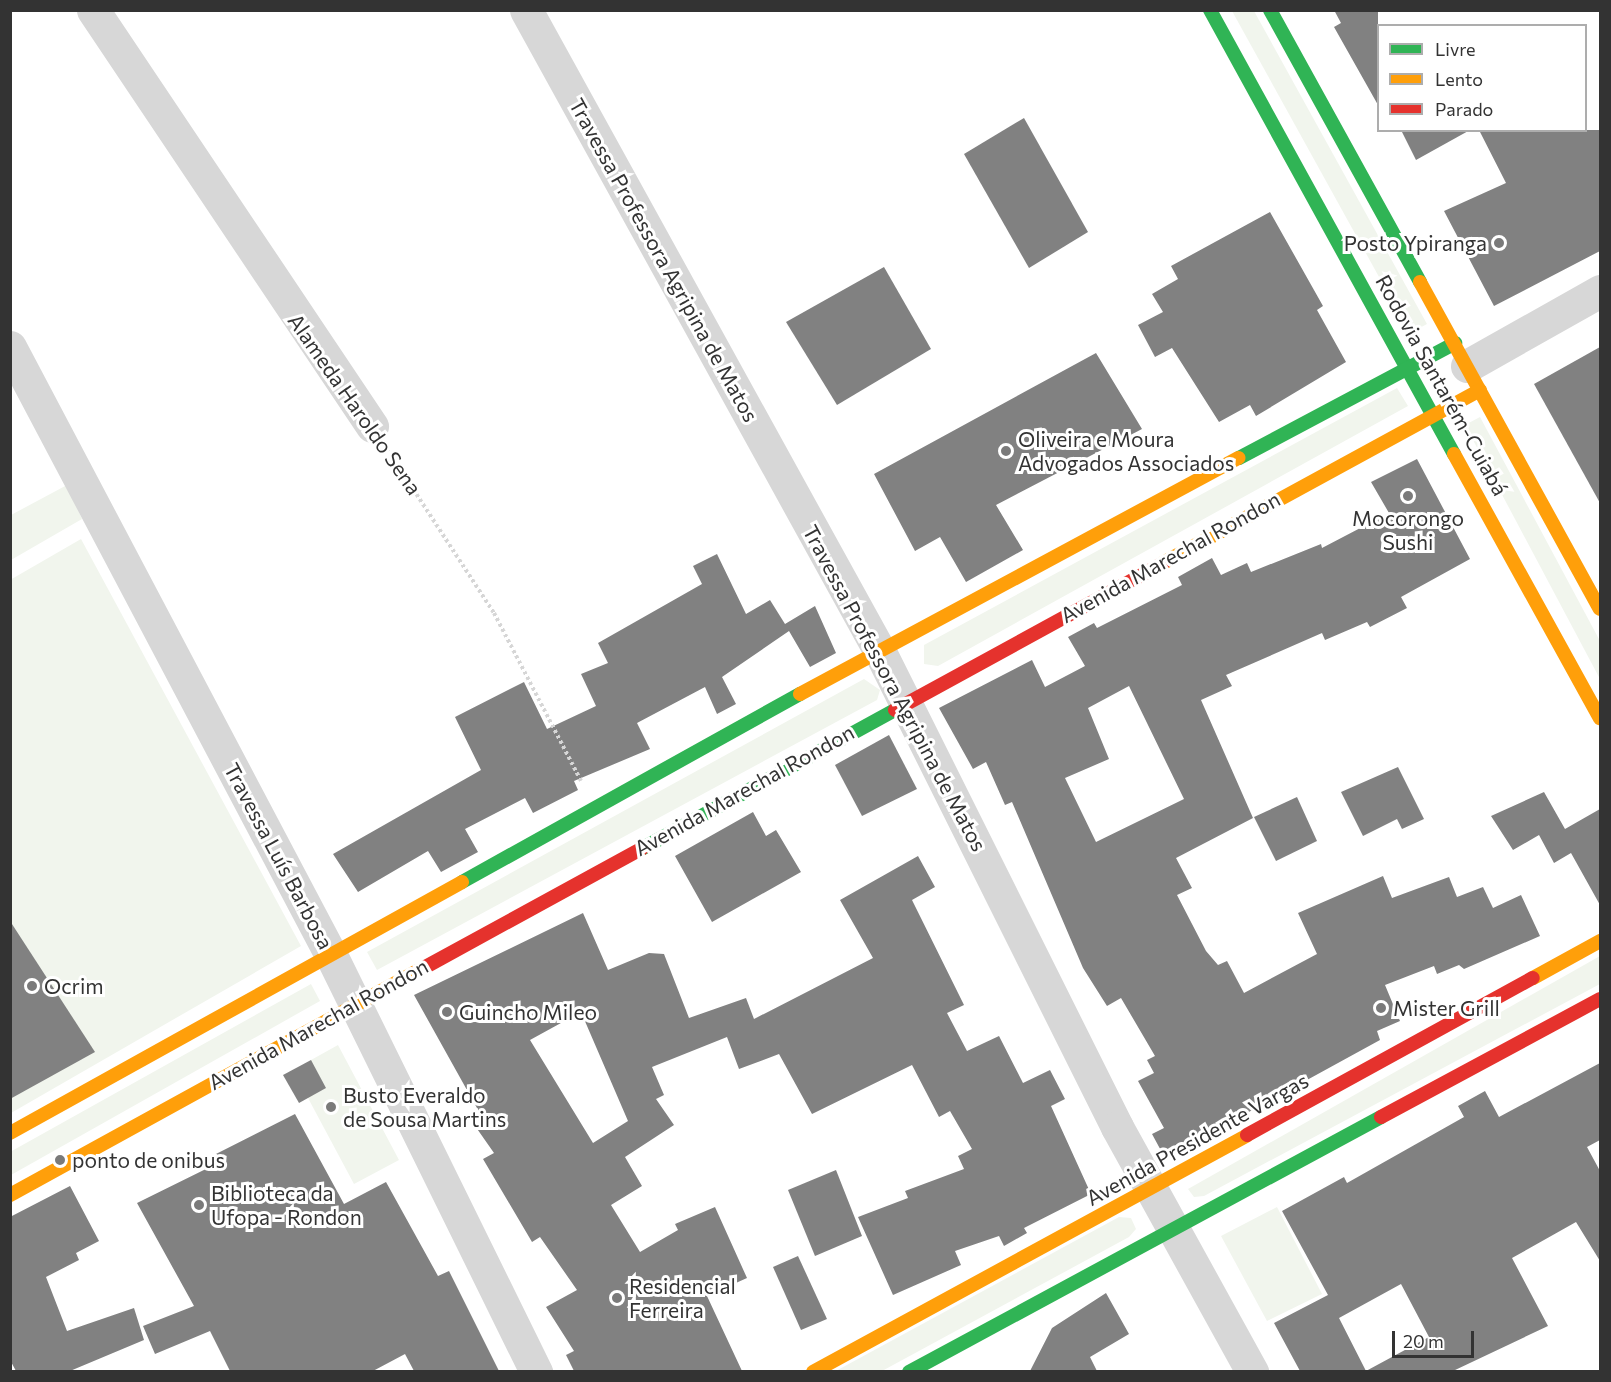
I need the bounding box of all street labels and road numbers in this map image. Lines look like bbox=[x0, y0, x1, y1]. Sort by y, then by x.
street label: Travessa Professora Agripina de Matos bbox=[564, 94, 764, 426]
street label: Rodovia Santarém-Cuiabá bbox=[1371, 270, 1513, 500]
street label: Alameda Haroldo Sena bbox=[283, 309, 427, 499]
street label: Avenida Marechal Rondon bbox=[1056, 486, 1284, 628]
street label: Travessa Professora Agripina de Matos bbox=[798, 521, 992, 855]
street label: Avenida Marechal Rondon bbox=[630, 719, 858, 861]
street label: Travessa Luís Barbosa bbox=[219, 759, 339, 953]
street label: Avenida Marechal Rondon bbox=[204, 953, 432, 1095]
street label: Avenida Presidente Vargas bbox=[1081, 1067, 1313, 1211]

